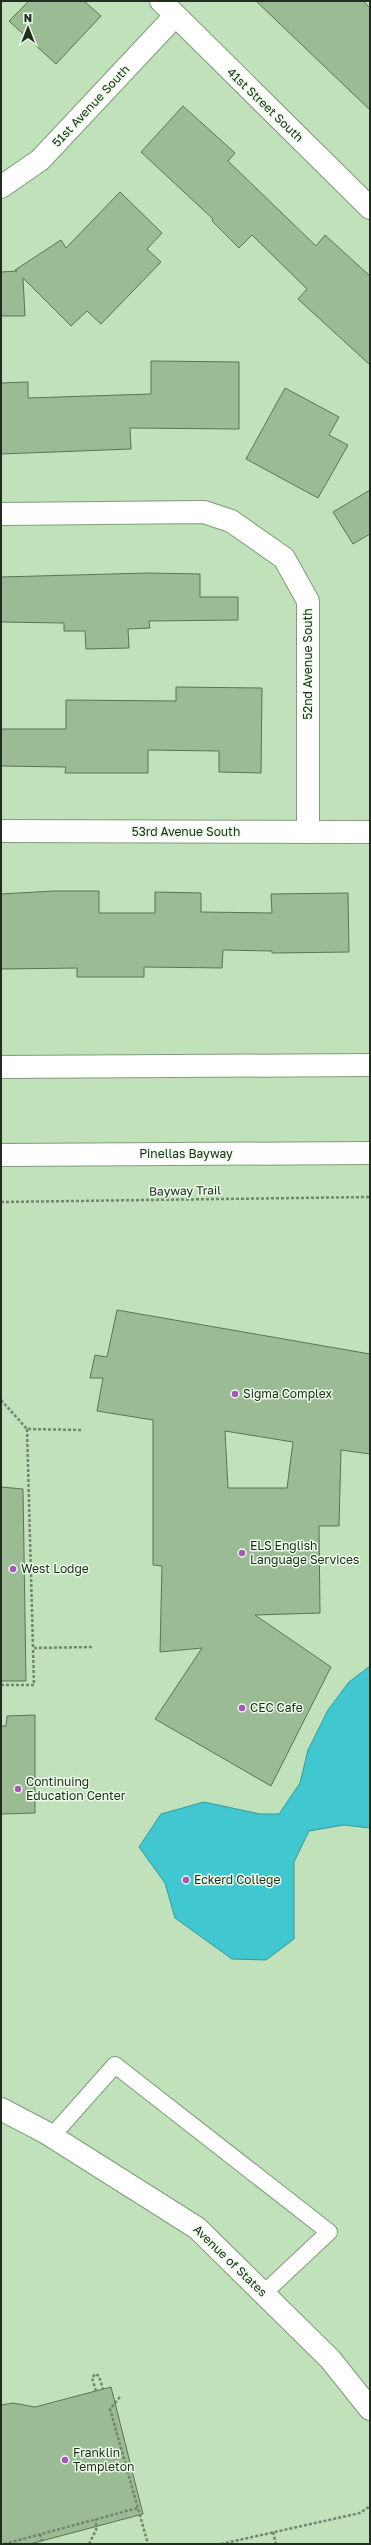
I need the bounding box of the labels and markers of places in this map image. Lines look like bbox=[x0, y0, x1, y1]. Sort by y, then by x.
place label: Sigma Complex bbox=[243, 1386, 332, 1401]
marker: Sigma Complex bbox=[230, 1389, 240, 1399]
place label: ELS English Language Services bbox=[250, 1538, 359, 1567]
marker: ELS English Language Services bbox=[237, 1548, 247, 1558]
place label: West Lodge bbox=[21, 1561, 89, 1576]
marker: West Lodge bbox=[8, 1564, 18, 1574]
place label: CEC Cafe bbox=[250, 1700, 303, 1715]
marker: CEC Cafe bbox=[237, 1703, 247, 1713]
place label: Continuing Education Center bbox=[26, 1774, 126, 1803]
marker: Continuing Education Center bbox=[13, 1784, 23, 1794]
place label: Eckerd College bbox=[194, 1872, 280, 1887]
marker: Eckerd College bbox=[181, 1875, 191, 1885]
place label: Franklin Templeton bbox=[73, 2445, 134, 2474]
marker: Franklin Templeton bbox=[60, 2455, 70, 2465]

